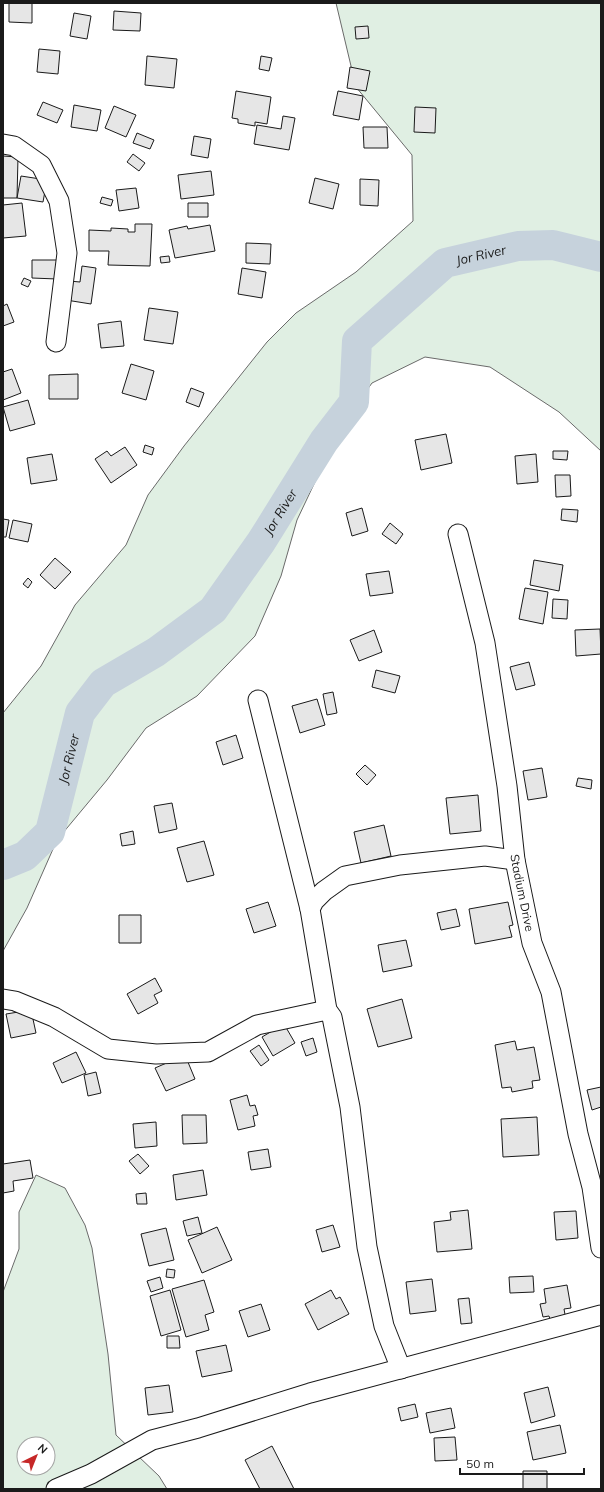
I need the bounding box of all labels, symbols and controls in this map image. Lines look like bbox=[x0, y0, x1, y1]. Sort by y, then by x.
water label: Jor River bbox=[453, 241, 508, 268]
water label: Jor River bbox=[259, 485, 301, 538]
water label: Jor River bbox=[54, 731, 83, 786]
street label: Stadium Drive bbox=[507, 853, 537, 933]
north arrow bbox=[16, 1436, 56, 1476]
text: N bbox=[35, 1441, 51, 1457]
scale bar bbox=[460, 1450, 584, 1476]
text: 50 m bbox=[466, 1456, 494, 1471]

